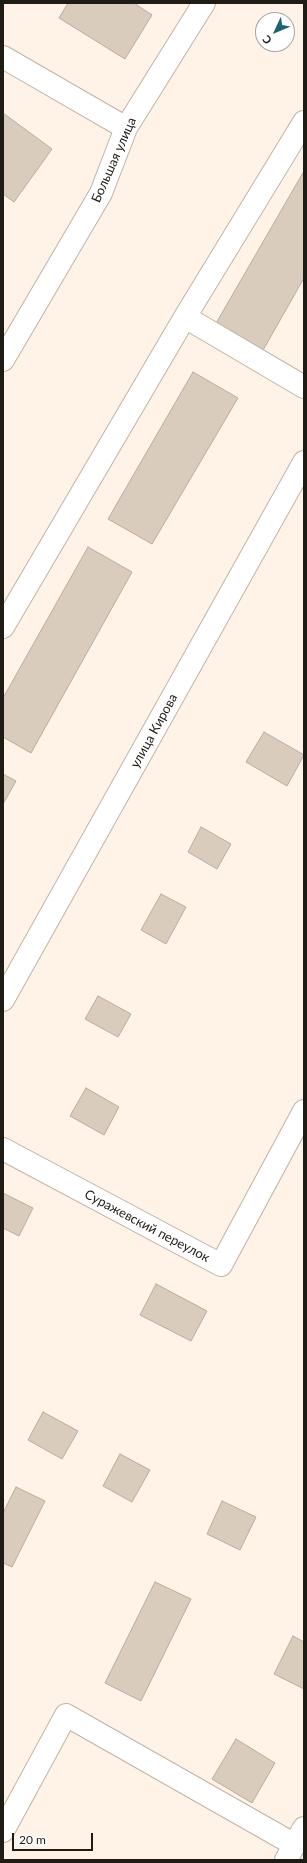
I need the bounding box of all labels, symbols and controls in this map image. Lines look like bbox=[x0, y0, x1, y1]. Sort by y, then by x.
north arrow bbox=[255, 12, 295, 52]
text: С bbox=[260, 33, 274, 47]
street label: Большая улица bbox=[88, 115, 140, 205]
street label: улица Кирова bbox=[127, 691, 181, 771]
street label: Суражевский переулок bbox=[82, 1186, 212, 1266]
scale bar bbox=[14, 1825, 95, 1851]
text: 20 m bbox=[19, 1832, 46, 1847]

